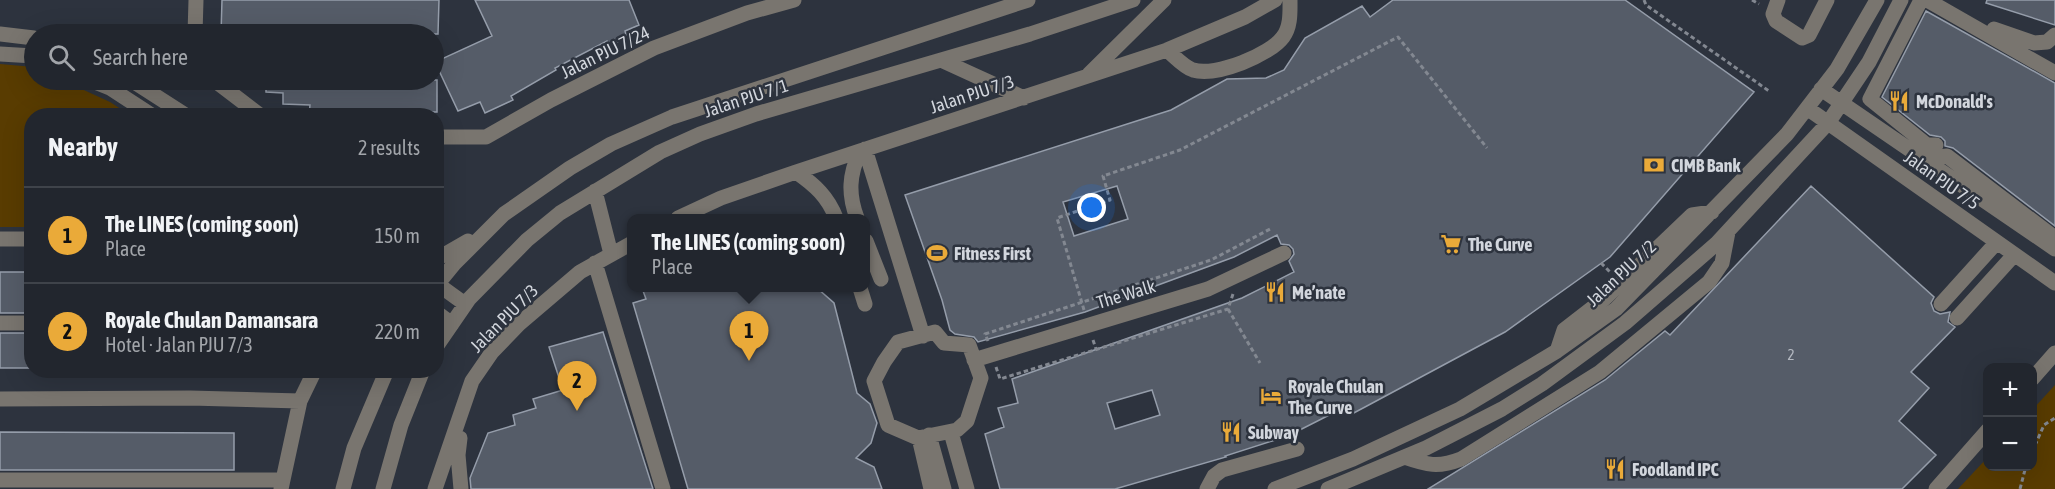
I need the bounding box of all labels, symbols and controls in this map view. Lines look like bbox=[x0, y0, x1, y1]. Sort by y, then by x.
street label: Jalan PJU 7/24 bbox=[557, 22, 653, 82]
search box bbox=[24, 24, 444, 90]
icon: search bbox=[45, 41, 78, 74]
text: Search here bbox=[93, 44, 188, 70]
street label: Jalan PJU 7/3 bbox=[927, 70, 1017, 118]
street label: Jalan PJU 7/1 bbox=[701, 74, 791, 122]
restaurant icon: McDonald's bbox=[1887, 89, 1911, 113]
place label: McDonald's bbox=[1916, 91, 1993, 112]
text: Nearby bbox=[48, 132, 118, 162]
text: 2 results bbox=[358, 136, 420, 159]
street label: Jalan PJU 7/5 bbox=[1900, 146, 1984, 214]
bank icon: CIMB Bank bbox=[1642, 153, 1666, 177]
place label: CIMB Bank bbox=[1671, 155, 1741, 176]
your location bbox=[1077, 193, 1106, 222]
text: The LINES (coming soon) bbox=[105, 211, 299, 237]
popup bbox=[627, 214, 870, 292]
text: 1 bbox=[63, 224, 72, 247]
text: 150 m bbox=[375, 224, 420, 247]
text: The LINES (coming soon) bbox=[652, 229, 845, 255]
supermarket icon: The Curve bbox=[1439, 232, 1463, 256]
place label: The Curve bbox=[1468, 234, 1532, 255]
street label: Jalan PJU 7/2 bbox=[1582, 235, 1660, 311]
text: Place bbox=[105, 237, 146, 260]
sports icon: Fitness First bbox=[925, 241, 949, 265]
place label: Fitness First bbox=[954, 243, 1032, 264]
text: Place bbox=[652, 255, 692, 278]
street label: The Walk bbox=[1094, 275, 1158, 313]
street label: Jalan PJU 7/3 bbox=[466, 280, 542, 356]
restaurant icon: Me’nate bbox=[1263, 280, 1287, 304]
place label: Me’nate bbox=[1292, 282, 1346, 303]
text: Royale Chulan Damansara bbox=[105, 307, 318, 333]
pin: 1 bbox=[730, 312, 768, 361]
text: 2 bbox=[63, 320, 72, 343]
text: 220 m bbox=[375, 320, 420, 343]
text: Hotel · Jalan PJU 7/3 bbox=[105, 333, 253, 356]
house number: 2 bbox=[1787, 346, 1795, 363]
pin: 2 bbox=[558, 362, 596, 411]
map controls bbox=[1983, 363, 2037, 471]
button: + bbox=[1983, 363, 2037, 417]
place label: Royale Chulan The Curve bbox=[1288, 376, 1384, 418]
hotel icon: Royale Chulan The Curve bbox=[1259, 384, 1283, 408]
button: − bbox=[1983, 417, 2037, 471]
restaurant icon: Subway bbox=[1219, 420, 1243, 444]
place label: Subway bbox=[1248, 422, 1300, 443]
restaurant icon: Foodland IPC bbox=[1603, 457, 1627, 481]
place label: Foodland IPC bbox=[1632, 459, 1719, 480]

